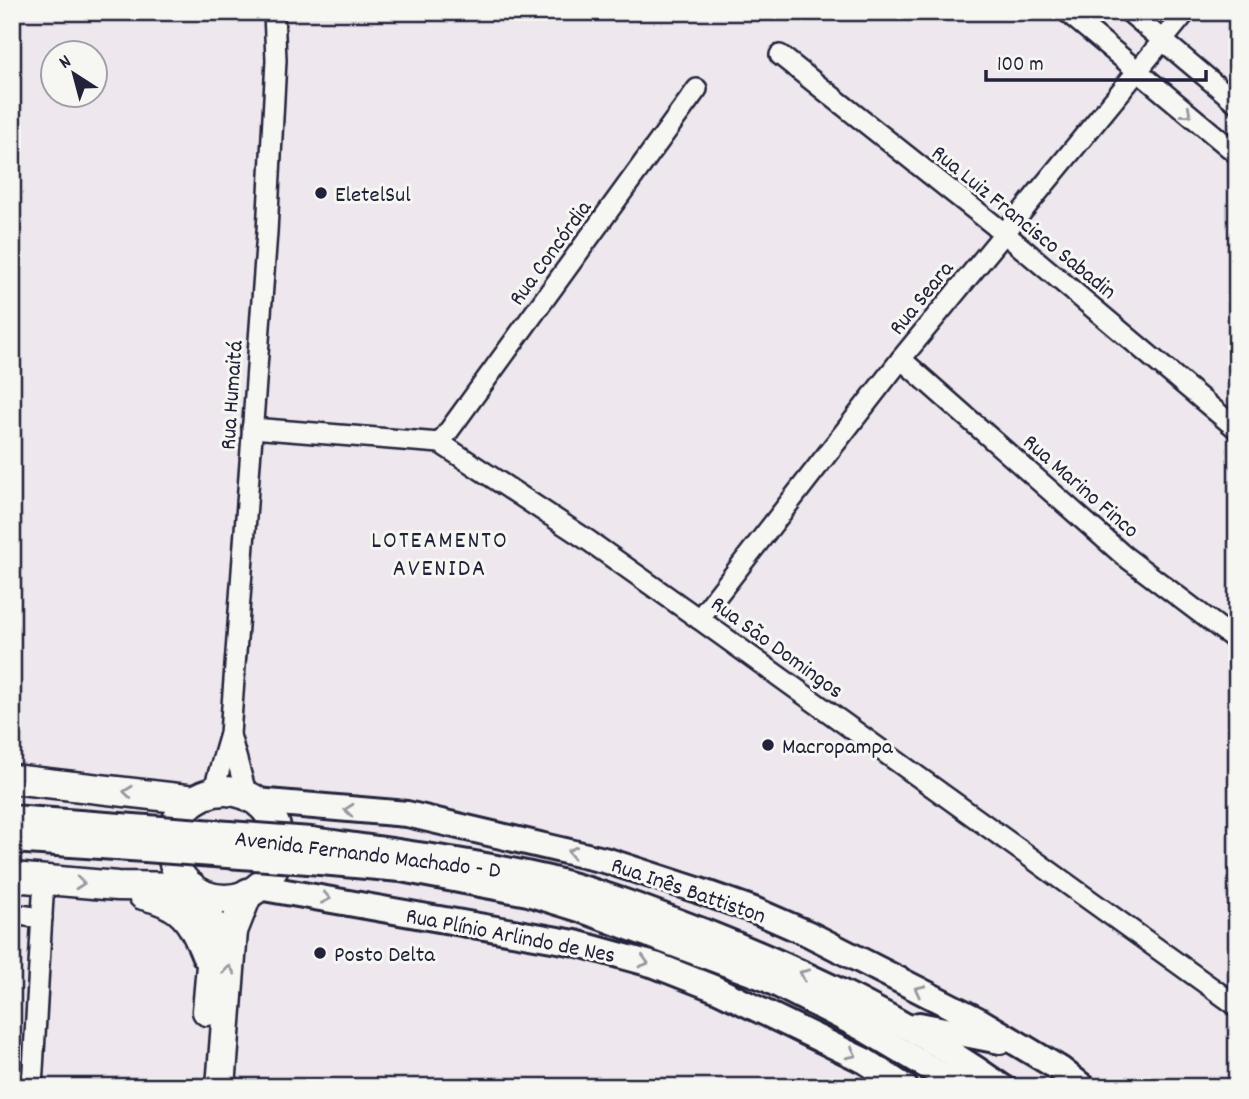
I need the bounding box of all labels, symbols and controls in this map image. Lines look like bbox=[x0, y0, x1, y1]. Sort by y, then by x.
north arrow bbox=[38, 38, 108, 108]
scale bar bbox=[986, 38, 1207, 82]
text: N bbox=[54, 49, 78, 77]
text: 100 m bbox=[997, 51, 1044, 81]
one-way arrow bbox=[1178, 105, 1191, 117]
street label: Rua Luiz Francisco Sabadin bbox=[923, 138, 1123, 309]
place label: EletelSul bbox=[335, 180, 411, 213]
marker: EletelSul bbox=[313, 185, 329, 201]
street label: Rua Concórdia bbox=[502, 194, 602, 314]
street label: Rua Seara bbox=[882, 254, 964, 344]
street label: Rua Humaitá bbox=[213, 339, 254, 451]
street label: Rua Marino Finco bbox=[1014, 428, 1145, 548]
district label: LOTEAMENTO AVENIDA bbox=[371, 525, 509, 587]
street label: Rua São Domingos bbox=[703, 589, 849, 708]
place label: Macropampa bbox=[782, 732, 894, 765]
marker: Macropampa bbox=[760, 737, 776, 753]
one-way arrow bbox=[122, 785, 133, 800]
one-way arrow bbox=[343, 803, 354, 818]
street label: Avenida Fernando Machado - D bbox=[233, 824, 502, 889]
one-way arrow bbox=[566, 846, 578, 861]
street label: Rua Inês Battiston bbox=[606, 850, 770, 934]
one-way arrow bbox=[75, 875, 86, 890]
one-way arrow bbox=[320, 890, 332, 905]
street label: Rua Plínio Arlindo de Nes bbox=[403, 901, 618, 974]
place label: Posto Delta bbox=[334, 940, 436, 973]
marker: Posto Delta bbox=[312, 945, 328, 961]
one-way arrow bbox=[638, 954, 650, 969]
one-way arrow bbox=[221, 964, 236, 975]
one-way arrow bbox=[799, 969, 811, 983]
one-way arrow bbox=[914, 985, 926, 999]
one-way arrow bbox=[845, 1046, 857, 1060]

